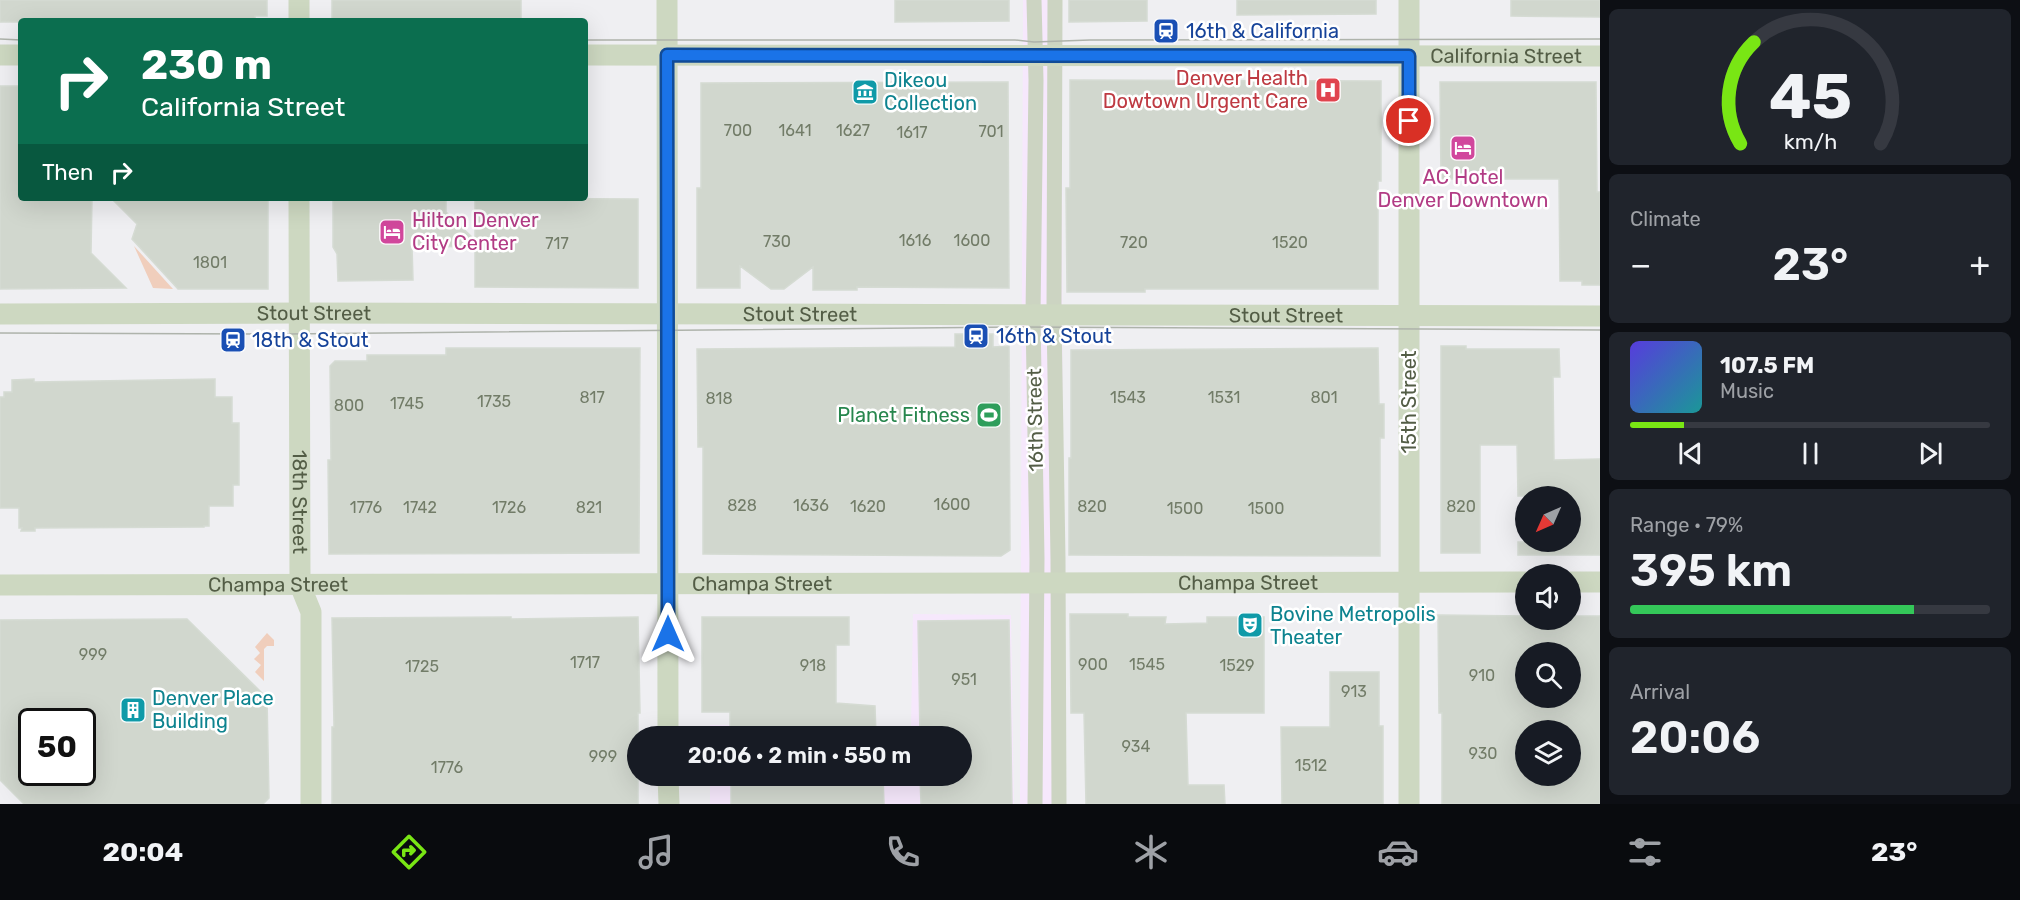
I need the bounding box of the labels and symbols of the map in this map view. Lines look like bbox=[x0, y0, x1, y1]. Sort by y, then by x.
station icon: 16th & California bbox=[1151, 16, 1181, 46]
place label: 16th & California bbox=[1186, 19, 1339, 43]
street label: California Street bbox=[1430, 44, 1582, 68]
place label: Denver Health Dowtown Urgent Care bbox=[1103, 66, 1308, 113]
place label: Dikeou Collection bbox=[884, 68, 977, 115]
hospital icon: Denver Health Dowtown Urgent Care bbox=[1313, 75, 1343, 105]
museum icon: Dikeou Collection bbox=[850, 77, 880, 107]
pin bbox=[1383, 95, 1434, 146]
house number: 700 bbox=[724, 121, 752, 140]
house number: 1641 bbox=[779, 121, 811, 140]
house number: 1627 bbox=[836, 121, 870, 140]
house number: 701 bbox=[978, 122, 1004, 141]
house number: 1617 bbox=[896, 123, 928, 142]
hotel icon: AC Hotel Denver Downtown bbox=[1448, 133, 1478, 163]
place label: AC Hotel Denver Downtown bbox=[1378, 165, 1548, 212]
place label: Hilton Denver City Center bbox=[412, 208, 539, 255]
hotel icon: Hilton Denver City Center bbox=[377, 217, 407, 247]
house number: 1616 bbox=[899, 231, 932, 250]
house number: 1600 bbox=[954, 231, 990, 250]
house number: 730 bbox=[763, 232, 791, 251]
house number: 720 bbox=[1120, 233, 1148, 252]
house number: 1520 bbox=[1272, 233, 1308, 252]
house number: 717 bbox=[545, 234, 569, 253]
house number: 1801 bbox=[193, 253, 227, 272]
street label: Stout Street bbox=[257, 301, 371, 325]
street label: Stout Street bbox=[743, 302, 857, 326]
street label: Stout Street bbox=[1229, 303, 1343, 327]
station icon: 16th & Stout bbox=[961, 321, 991, 351]
place label: 16th & Stout bbox=[996, 324, 1112, 348]
station icon: 18th & Stout bbox=[218, 325, 248, 355]
place label: 18th & Stout bbox=[252, 328, 369, 352]
street label: 15th Street bbox=[1397, 350, 1421, 454]
street label: 16th Street bbox=[1022, 368, 1048, 472]
house number: 817 bbox=[579, 388, 605, 407]
house number: 1543 bbox=[1110, 388, 1146, 407]
house number: 1531 bbox=[1208, 388, 1240, 407]
house number: 801 bbox=[1310, 388, 1338, 407]
house number: 818 bbox=[705, 389, 733, 408]
house number: 1735 bbox=[477, 392, 511, 411]
house number: 1745 bbox=[390, 394, 424, 413]
house number: 800 bbox=[334, 396, 364, 415]
sports icon: Planet Fitness bbox=[974, 400, 1004, 430]
place label: Planet Fitness bbox=[837, 403, 970, 427]
street label: 18th Street bbox=[288, 450, 312, 554]
north arrow bbox=[1515, 486, 1581, 552]
house number: 1600 bbox=[934, 495, 970, 514]
house number: 828 bbox=[727, 496, 757, 515]
house number: 1636 bbox=[793, 496, 829, 515]
house number: 1620 bbox=[850, 497, 886, 516]
house number: 820 bbox=[1077, 497, 1107, 516]
house number: 820 bbox=[1446, 497, 1476, 516]
house number: 1776 bbox=[350, 498, 383, 517]
house number: 1742 bbox=[403, 498, 437, 517]
house number: 1726 bbox=[492, 498, 526, 517]
house number: 821 bbox=[576, 498, 602, 517]
house number: 1500 bbox=[1167, 499, 1203, 518]
house number: 1500 bbox=[1248, 499, 1284, 518]
street label: Champa Street bbox=[1178, 570, 1318, 595]
street label: Champa Street bbox=[692, 571, 832, 596]
street label: Champa Street bbox=[208, 572, 348, 597]
position arrow bbox=[636, 602, 700, 666]
place label: Bovine Metropolis Theater bbox=[1270, 602, 1436, 649]
theatre icon: Bovine Metropolis Theater bbox=[1235, 610, 1265, 640]
house number: 999 bbox=[79, 645, 107, 664]
house number: 1717 bbox=[570, 653, 600, 672]
house number: 900 bbox=[1078, 655, 1108, 674]
house number: 1545 bbox=[1129, 655, 1165, 674]
house number: 918 bbox=[800, 656, 826, 675]
house number: 1529 bbox=[1219, 656, 1255, 675]
house number: 1725 bbox=[405, 657, 439, 676]
house number: 910 bbox=[1469, 666, 1495, 685]
house number: 951 bbox=[951, 670, 977, 689]
house number: 913 bbox=[1341, 682, 1367, 701]
place label: Denver Place Building bbox=[152, 686, 274, 733]
building icon: Denver Place Building bbox=[118, 695, 148, 725]
speed limit sign: 50 bbox=[18, 708, 96, 786]
house number: 934 bbox=[1122, 737, 1150, 756]
house number: 930 bbox=[1468, 744, 1498, 763]
house number: 999 bbox=[589, 747, 617, 766]
house number: 1512 bbox=[1295, 756, 1327, 775]
house number: 1776 bbox=[431, 758, 464, 777]

